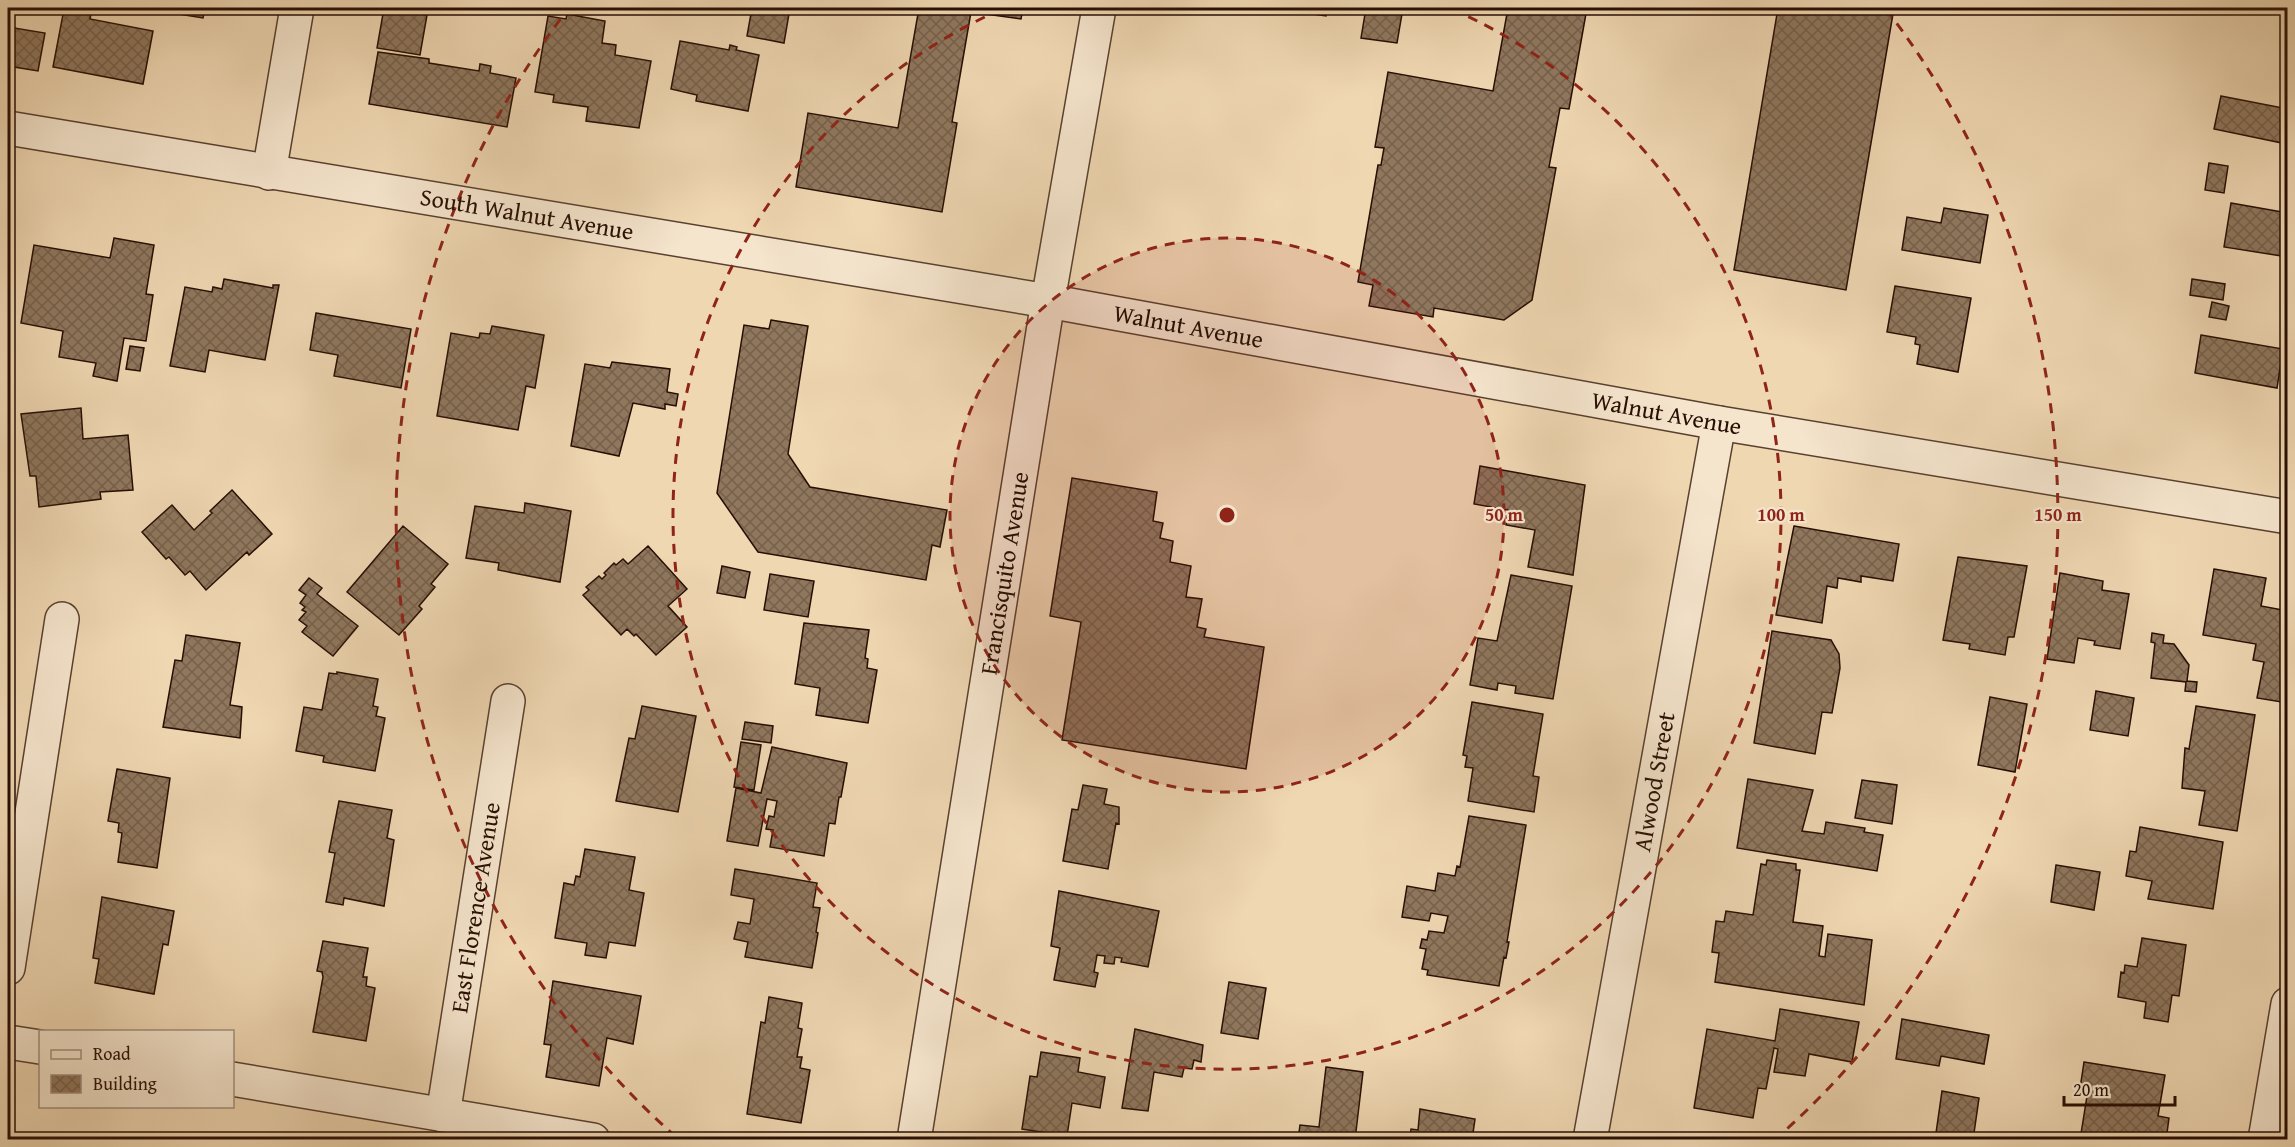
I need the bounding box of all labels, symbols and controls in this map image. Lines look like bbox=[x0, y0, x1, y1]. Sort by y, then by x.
street label: South Walnut Avenue bbox=[418, 179, 636, 249]
street label: Walnut Avenue bbox=[1111, 295, 1266, 357]
street label: Walnut Avenue bbox=[1589, 382, 1744, 443]
street label: Francisquito Avenue bbox=[971, 469, 1038, 677]
text: 50 m bbox=[1485, 501, 1524, 528]
text: 100 m bbox=[1757, 501, 1805, 528]
text: 150 m bbox=[2034, 501, 2082, 528]
centre of rings bbox=[1217, 505, 1237, 525]
street label: Alwood Street bbox=[1624, 708, 1684, 854]
street label: East Florence Avenue bbox=[441, 800, 509, 1015]
legend bbox=[39, 1030, 234, 1108]
text: Road bbox=[93, 1040, 131, 1067]
scale bar bbox=[2064, 1069, 2175, 1107]
text: Building bbox=[93, 1070, 157, 1097]
text: 20 m bbox=[2073, 1076, 2109, 1103]

